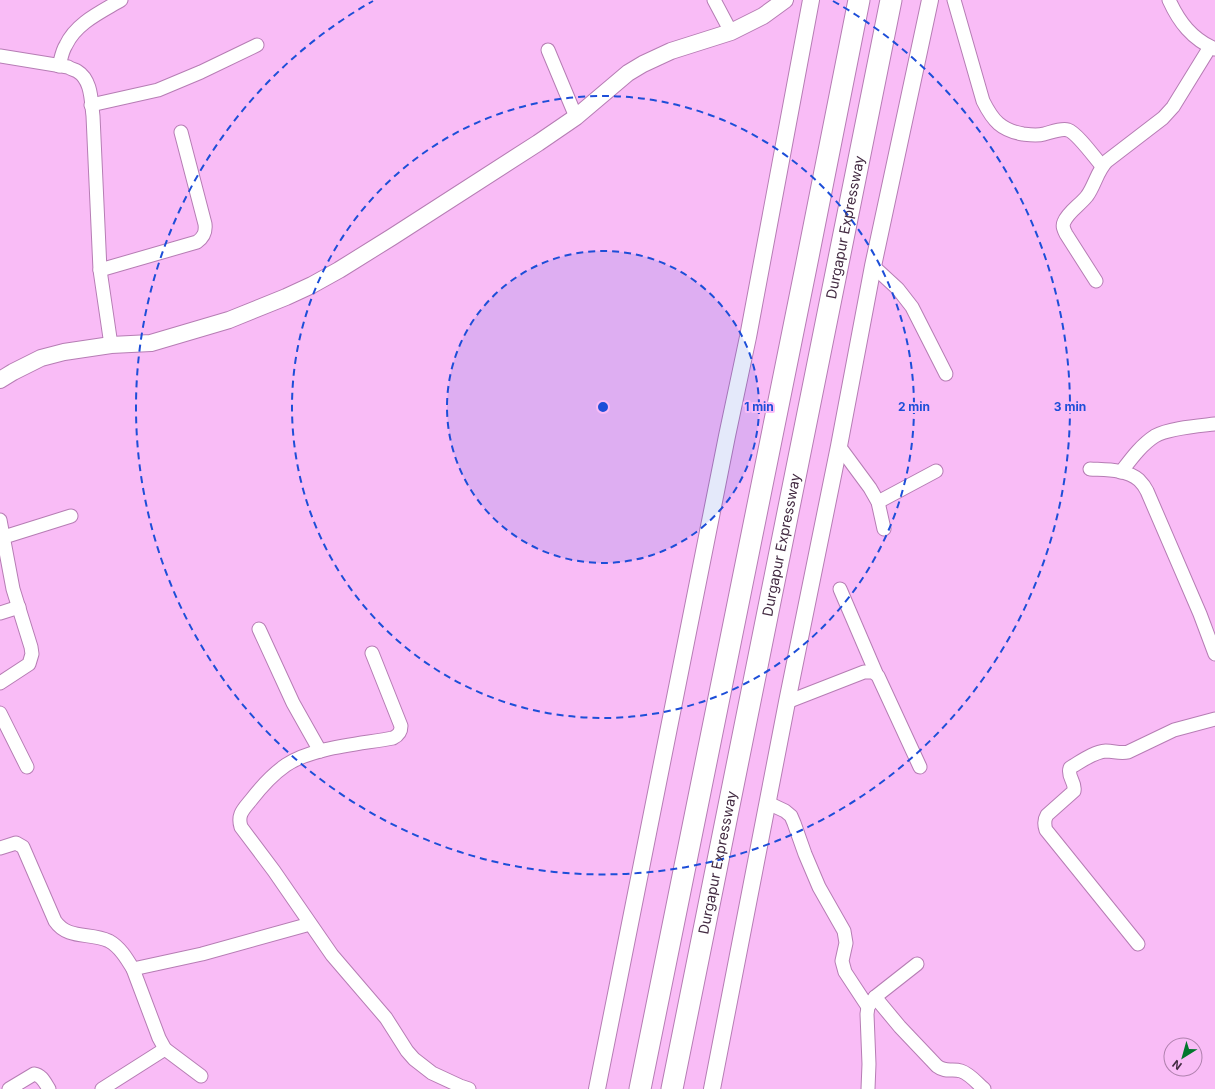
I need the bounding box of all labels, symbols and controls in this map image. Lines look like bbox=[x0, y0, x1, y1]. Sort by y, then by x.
street label: Durgapur Expressway bbox=[822, 154, 868, 300]
text: 1 min bbox=[744, 399, 774, 414]
text: 2 min bbox=[898, 399, 930, 414]
text: 3 min bbox=[1054, 399, 1086, 414]
centre of rings bbox=[596, 400, 610, 414]
street label: Durgapur Expressway bbox=[758, 472, 804, 618]
street label: Durgapur Expressway bbox=[694, 789, 740, 936]
north arrow bbox=[1163, 1037, 1203, 1077]
text: N bbox=[1169, 1057, 1185, 1073]

